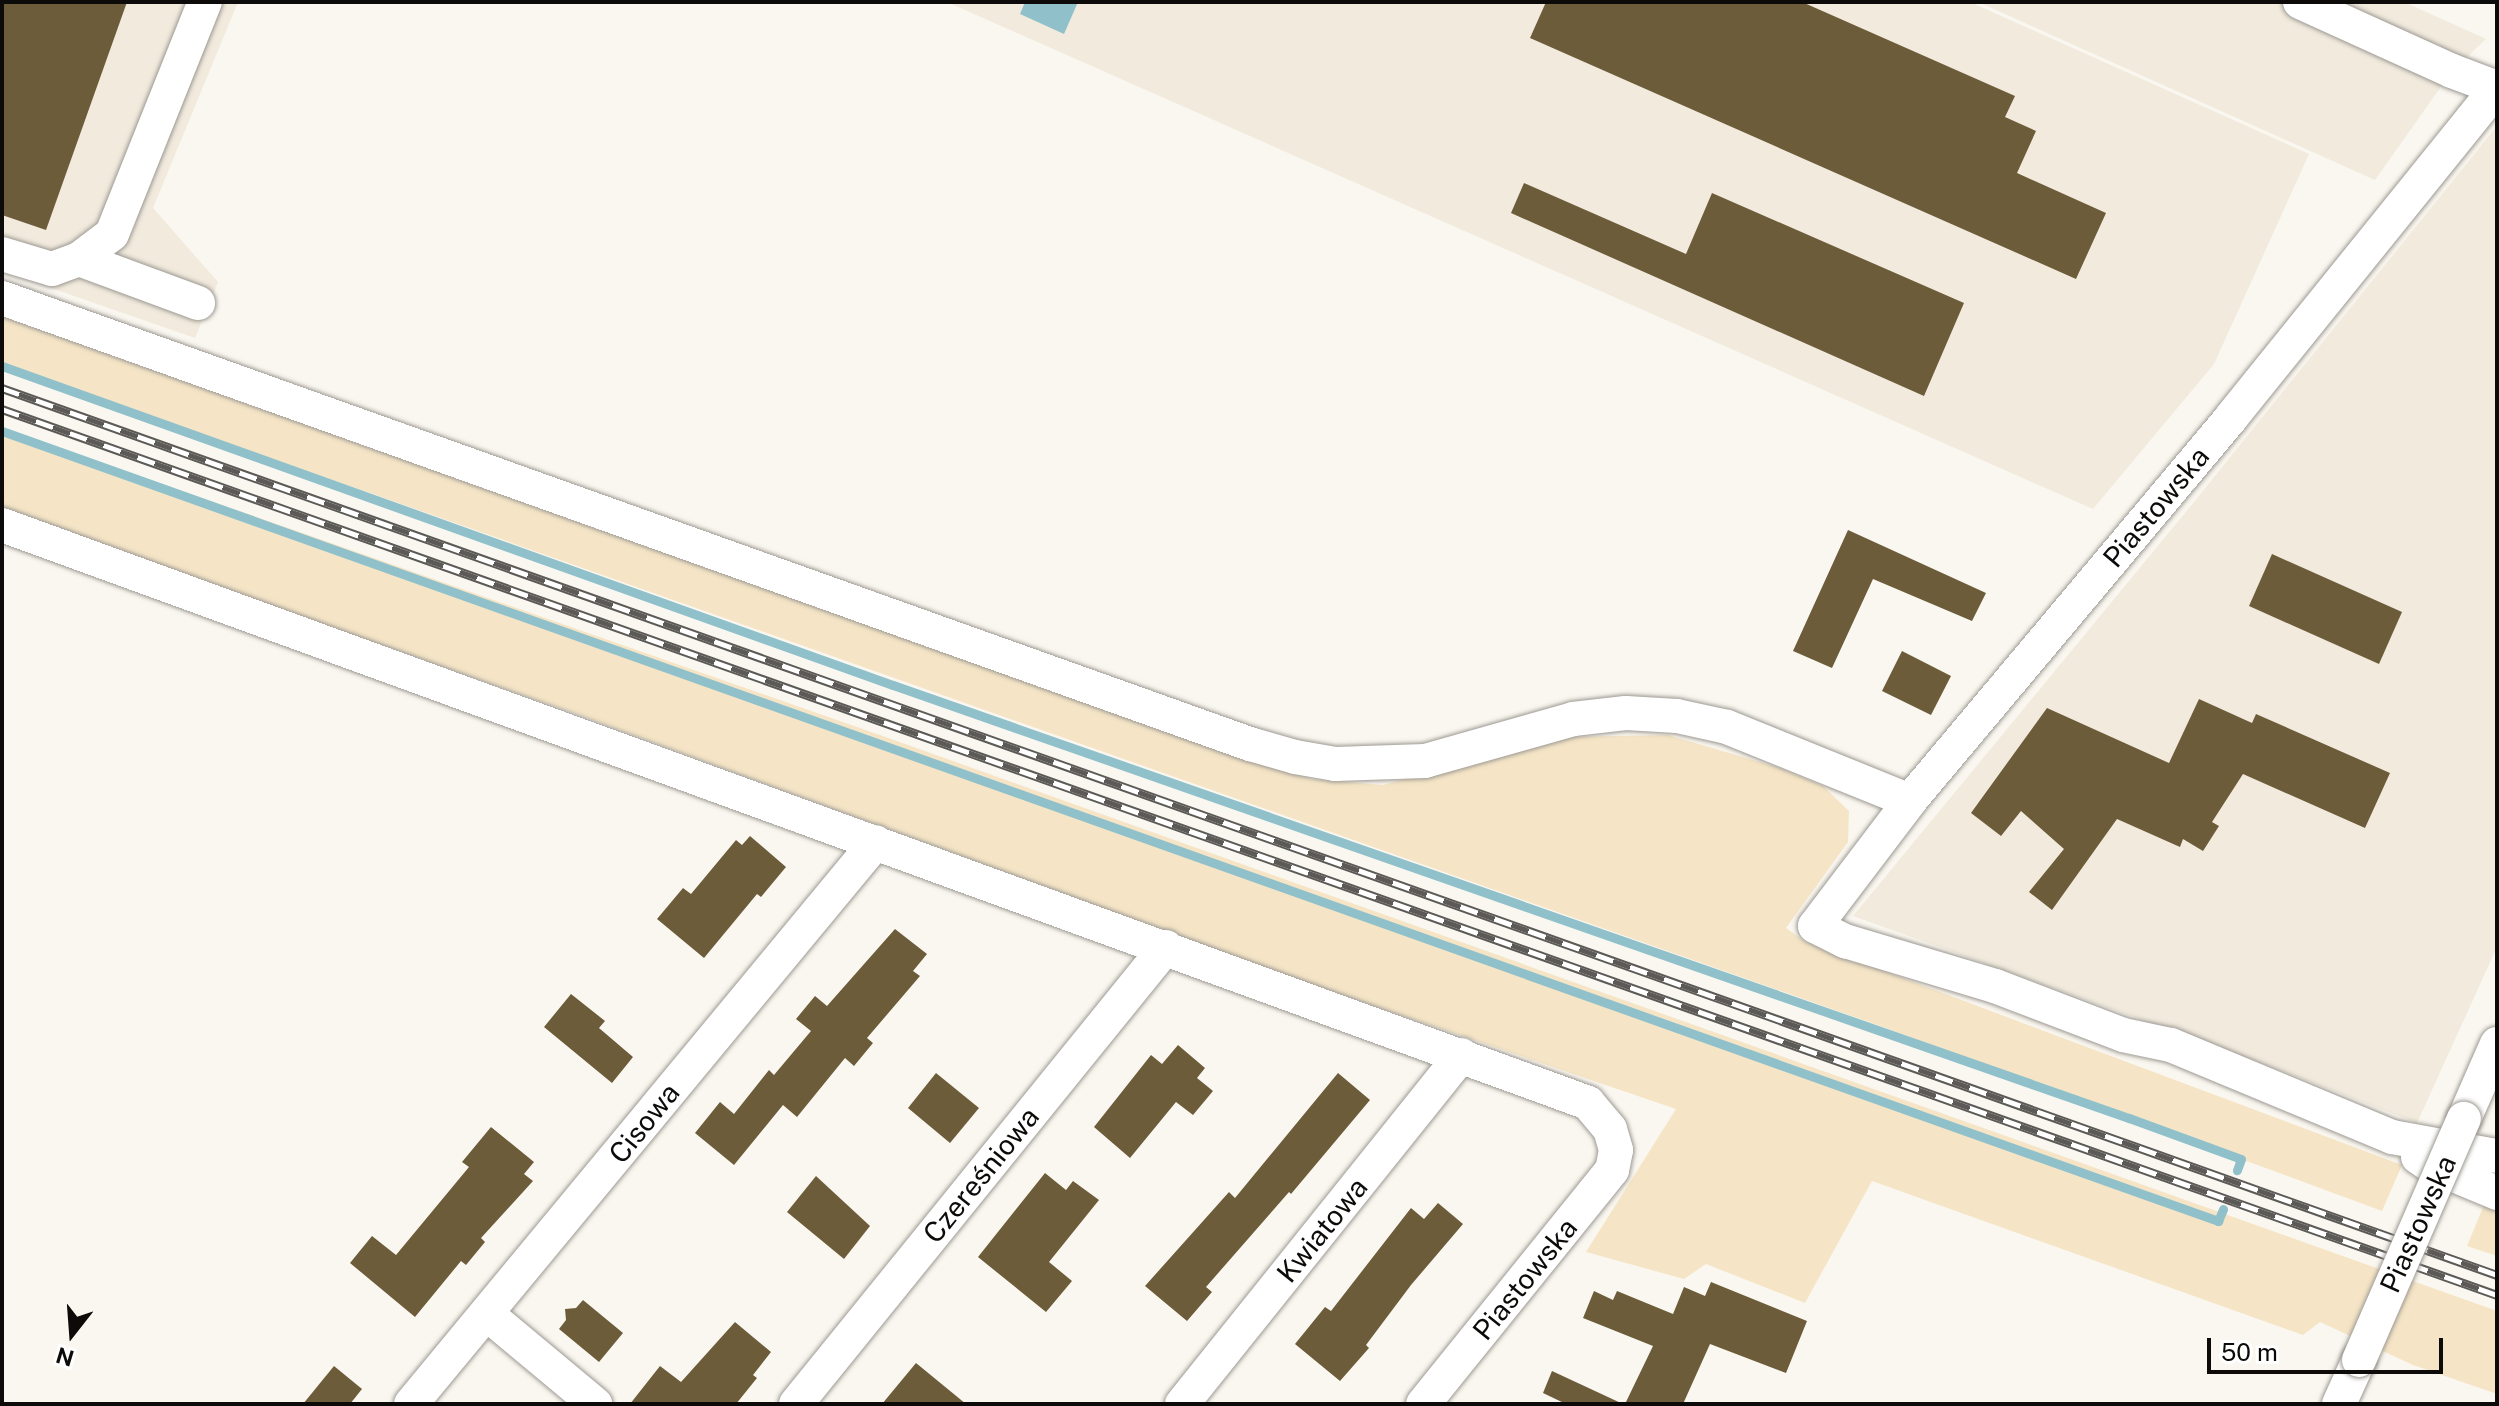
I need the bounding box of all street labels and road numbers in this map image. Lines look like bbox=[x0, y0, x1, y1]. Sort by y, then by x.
street label: Piastowska bbox=[2096, 440, 2216, 574]
street label: Cisowa bbox=[602, 1076, 686, 1170]
street label: Czereśniowa bbox=[916, 1100, 1046, 1250]
street label: Piastowska bbox=[2373, 1150, 2463, 1298]
street label: Kwiatowa bbox=[1270, 1171, 1374, 1289]
street label: Piastowska bbox=[1466, 1211, 1584, 1347]

